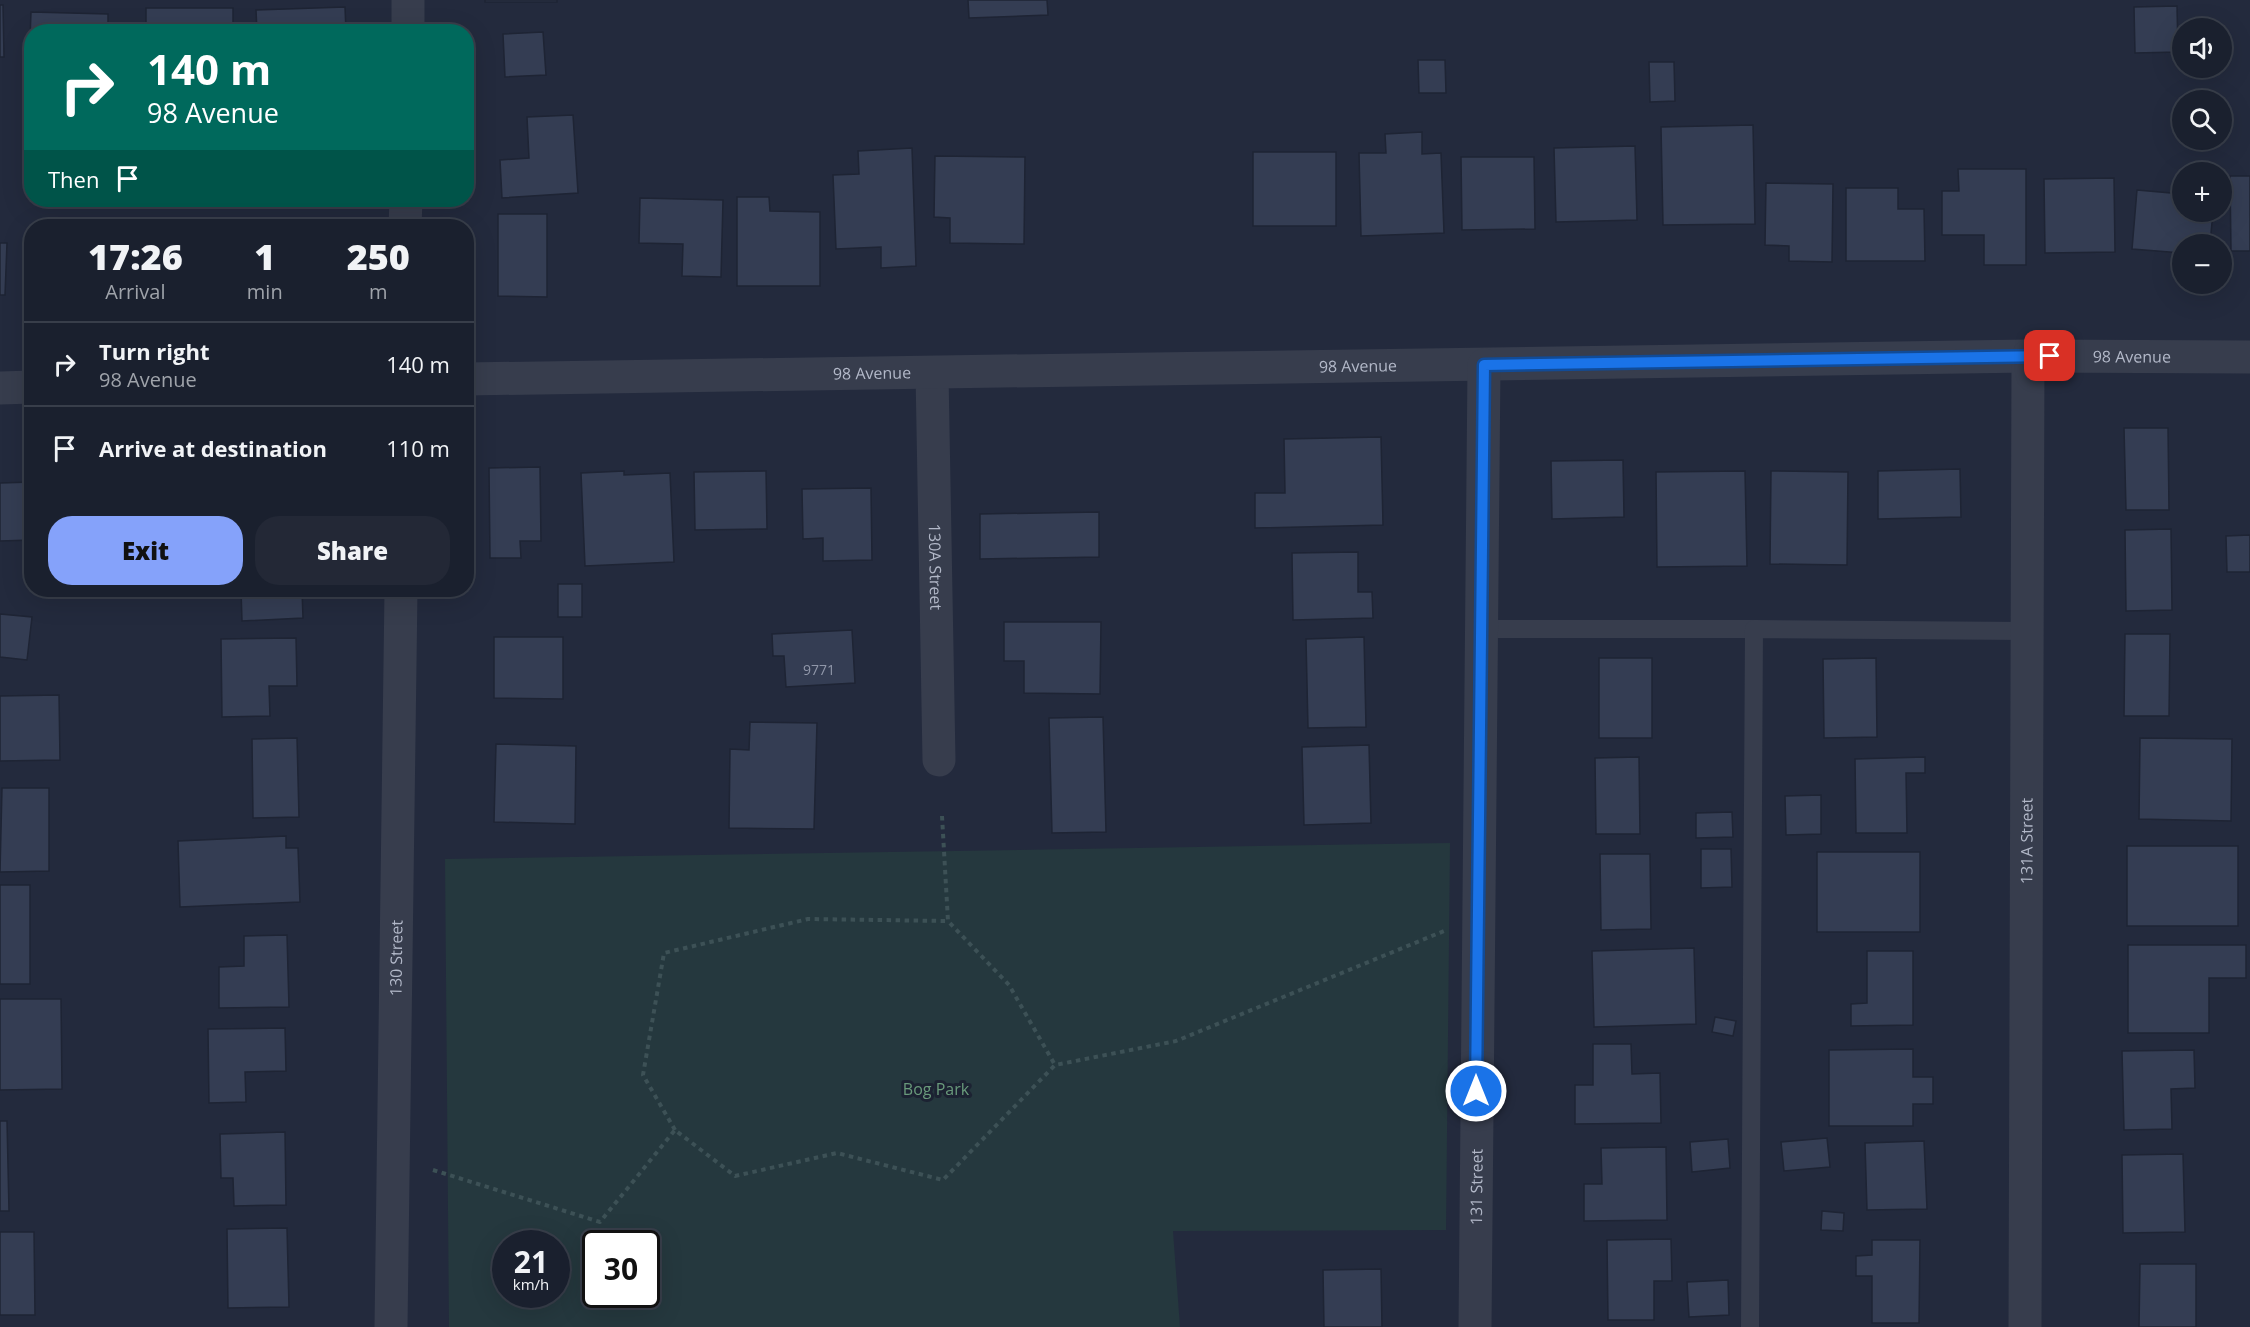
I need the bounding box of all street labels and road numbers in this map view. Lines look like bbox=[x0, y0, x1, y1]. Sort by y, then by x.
street label: 98 Avenue bbox=[2093, 345, 2171, 368]
street label: 98 Avenue bbox=[1319, 354, 1397, 377]
street label: 98 Avenue bbox=[833, 361, 911, 385]
street label: 130A Street bbox=[924, 524, 947, 611]
street label: 131A Street bbox=[2015, 797, 2038, 884]
street label: 130 Street bbox=[384, 919, 408, 996]
street label: 131 Street bbox=[1465, 1148, 1488, 1225]

